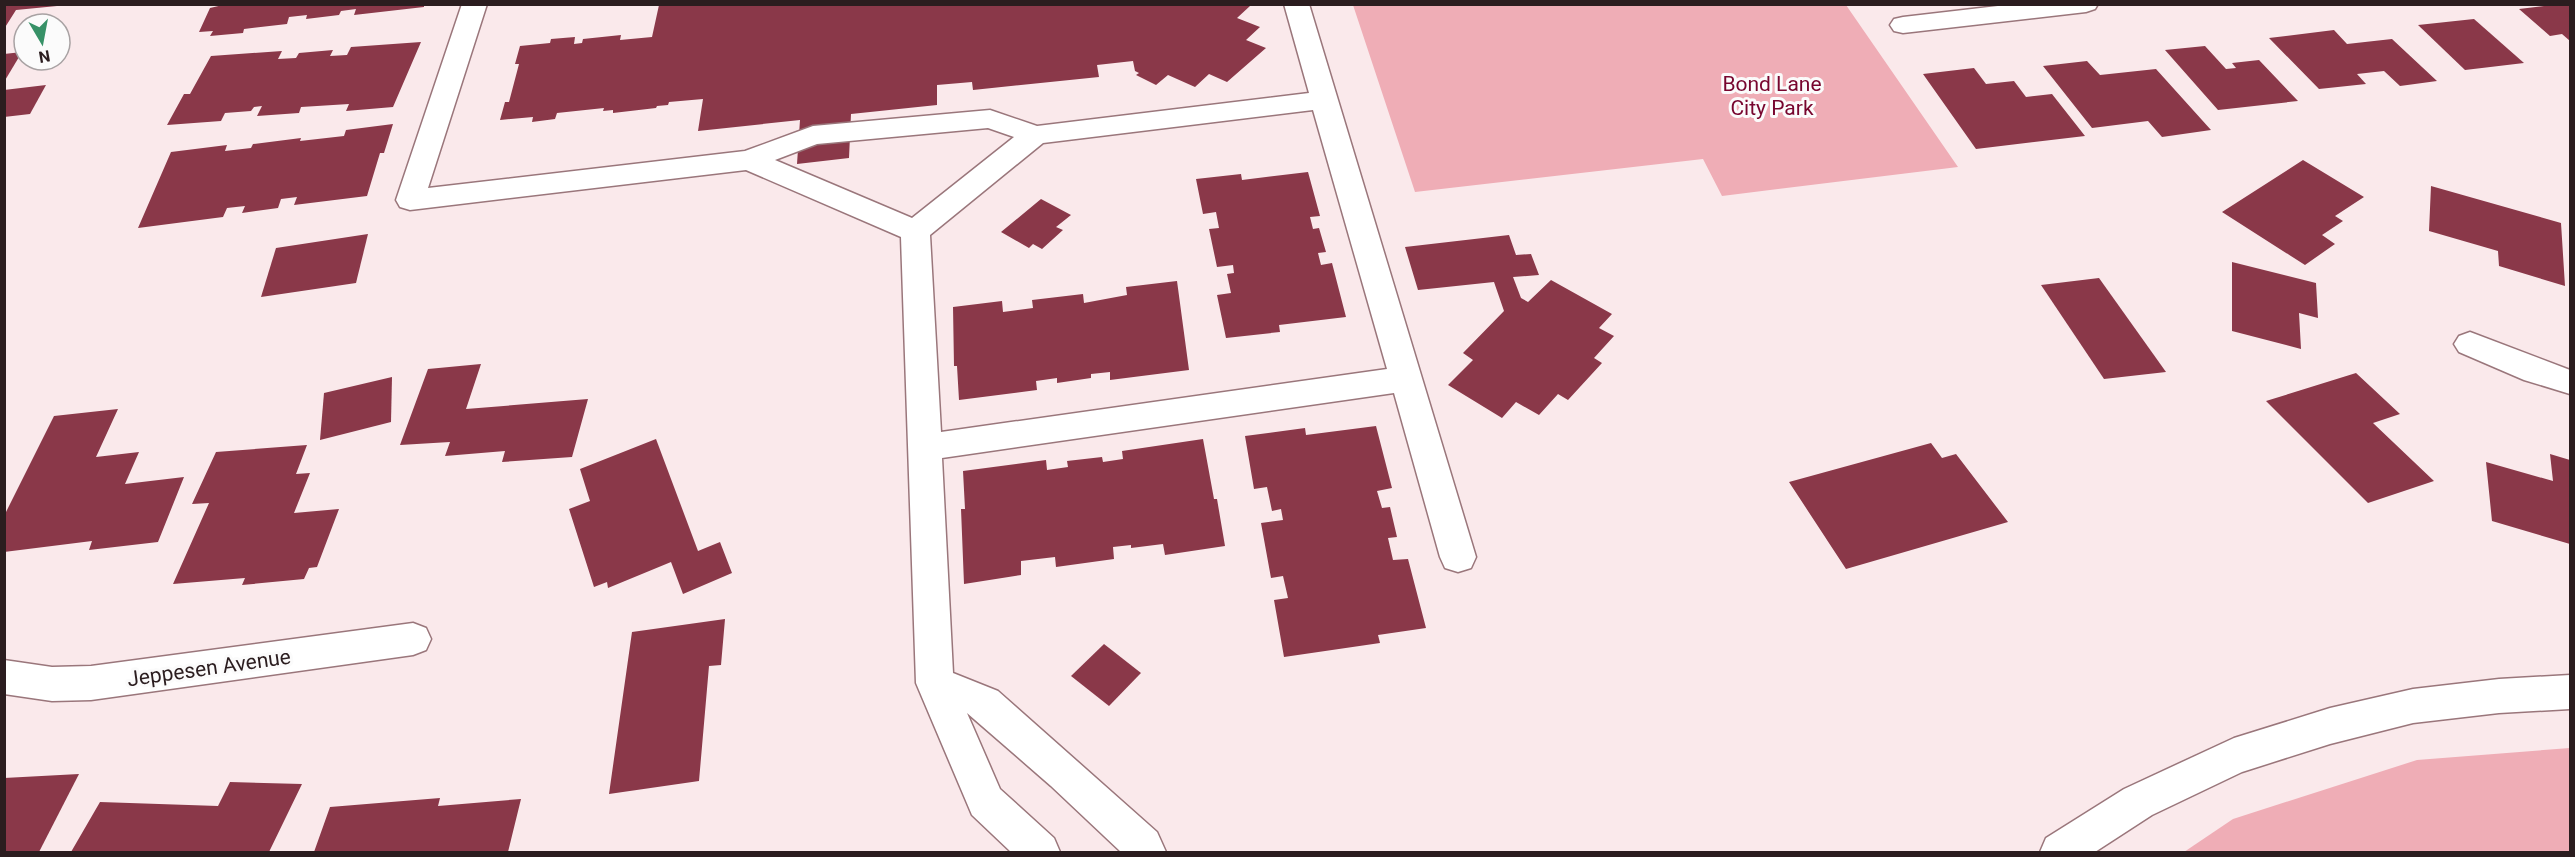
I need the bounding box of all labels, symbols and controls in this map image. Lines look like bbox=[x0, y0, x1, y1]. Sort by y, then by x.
north arrow bbox=[12, 12, 72, 72]
text: N bbox=[37, 46, 52, 67]
park label: Bond Lane City Park bbox=[1722, 72, 1822, 120]
street label: Jeppesen Avenue bbox=[126, 645, 292, 691]

